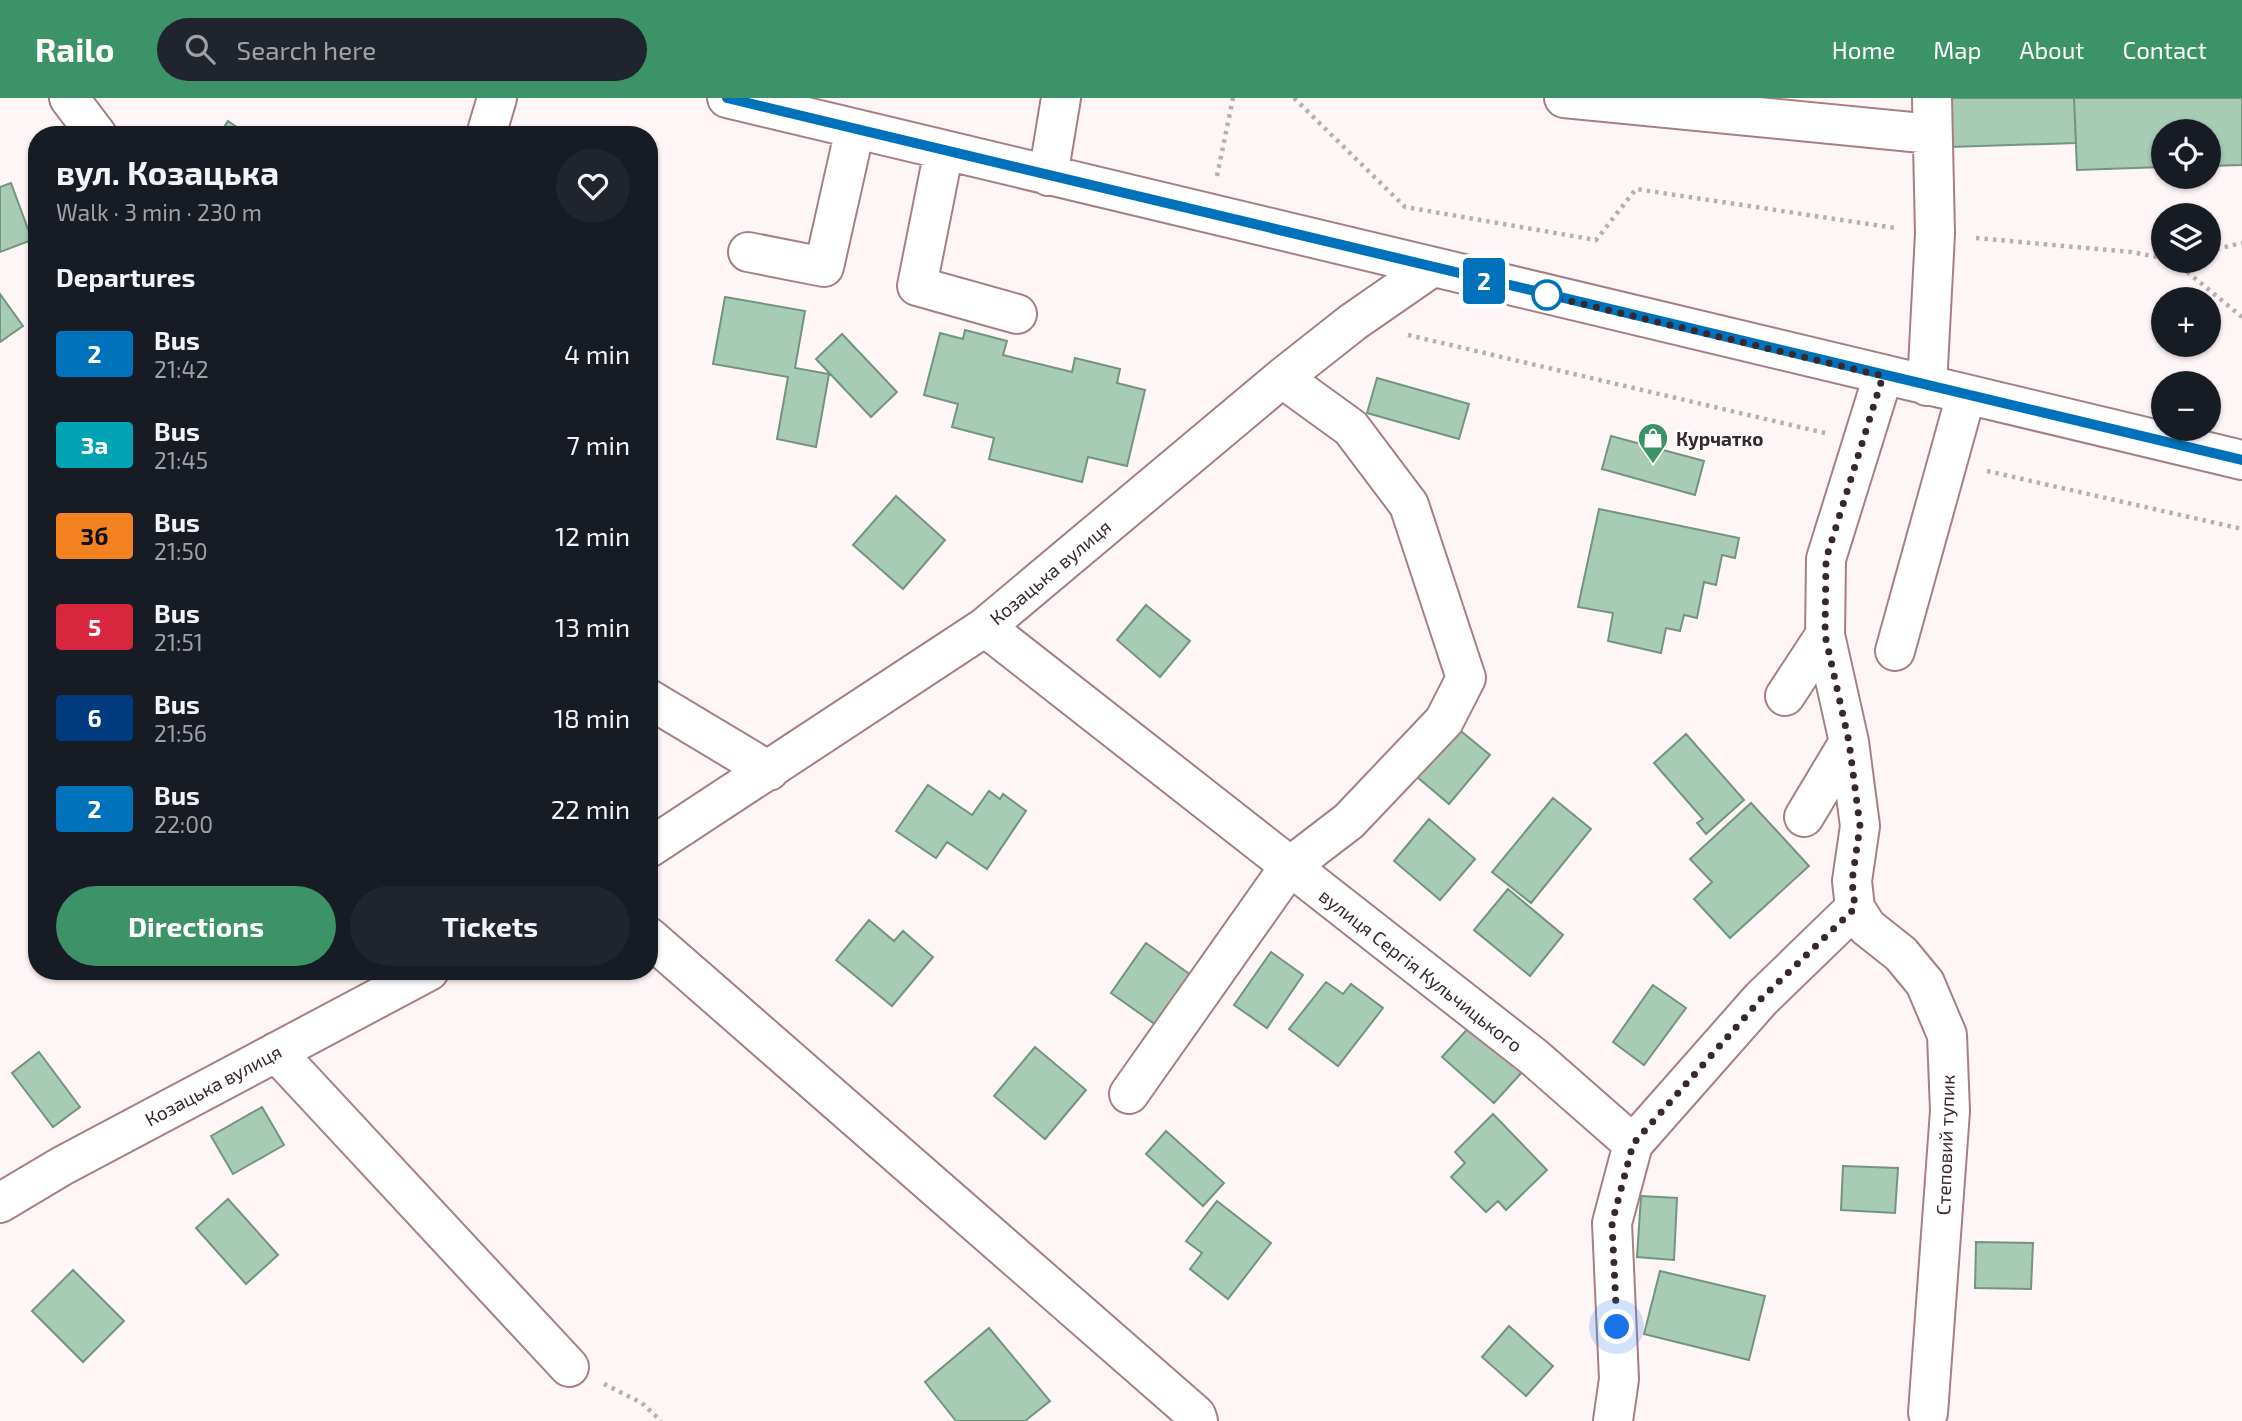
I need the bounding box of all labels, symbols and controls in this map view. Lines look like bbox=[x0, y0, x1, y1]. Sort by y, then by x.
search box bbox=[157, 18, 647, 81]
text: Railo bbox=[35, 29, 115, 69]
icon: search bbox=[181, 30, 219, 68]
text: Search here bbox=[237, 34, 376, 65]
text: Home bbox=[1832, 35, 1895, 64]
text: Map bbox=[1933, 35, 1981, 64]
text: About bbox=[2019, 35, 2085, 64]
text: Contact bbox=[2123, 35, 2207, 64]
map controls bbox=[2151, 119, 2221, 441]
button: locate bbox=[2151, 119, 2221, 189]
button: heart bbox=[556, 149, 630, 223]
text: вул. Козацька bbox=[56, 152, 279, 192]
text: Walk · 3 min · 230 m bbox=[56, 198, 262, 226]
button: layers bbox=[2151, 203, 2221, 273]
line badge: 2 bbox=[1461, 258, 1507, 304]
text: Departures bbox=[56, 261, 195, 292]
text: 2 bbox=[1477, 266, 1491, 295]
unlabelled marker bbox=[1532, 280, 1562, 310]
button: + bbox=[2151, 287, 2221, 357]
text: Bus bbox=[154, 324, 200, 355]
text: 4 min bbox=[564, 338, 630, 369]
text: 2 bbox=[88, 339, 101, 368]
text: 21:42 bbox=[154, 355, 209, 383]
button: − bbox=[2151, 371, 2221, 441]
text: Bus bbox=[154, 415, 200, 446]
shop icon: Курчатко bbox=[1636, 421, 1670, 465]
place label: Курчатко bbox=[1676, 427, 1764, 450]
text: 7 min bbox=[567, 429, 630, 460]
text: 3а bbox=[81, 430, 108, 459]
text: 21:45 bbox=[154, 446, 208, 474]
text: Bus bbox=[154, 506, 200, 537]
street label: Козацька вулиця bbox=[985, 515, 1116, 630]
text: 12 min bbox=[555, 520, 630, 551]
text: 3б bbox=[81, 521, 108, 550]
text: 21:50 bbox=[154, 537, 208, 565]
text: Bus bbox=[154, 597, 200, 628]
text: 13 min bbox=[555, 611, 630, 642]
text: 5 bbox=[88, 612, 101, 641]
text: 21:51 bbox=[154, 628, 203, 656]
text: Bus bbox=[154, 688, 200, 719]
text: 18 min bbox=[554, 702, 630, 733]
text: 6 bbox=[87, 703, 102, 732]
text: 21:56 bbox=[154, 719, 207, 747]
text: Bus bbox=[154, 779, 200, 810]
text: 22 min bbox=[551, 793, 630, 824]
text: 2 bbox=[88, 794, 101, 823]
text: 22:00 bbox=[154, 810, 213, 838]
street label: вулиця Сергія Кульчицького bbox=[1314, 884, 1527, 1057]
button: Directions bbox=[56, 886, 336, 966]
button: Tickets bbox=[350, 886, 630, 966]
street label: Козацька вулиця bbox=[141, 1039, 286, 1132]
street label: Степовий тупик bbox=[1931, 1074, 1960, 1216]
your location bbox=[1599, 1309, 1634, 1344]

